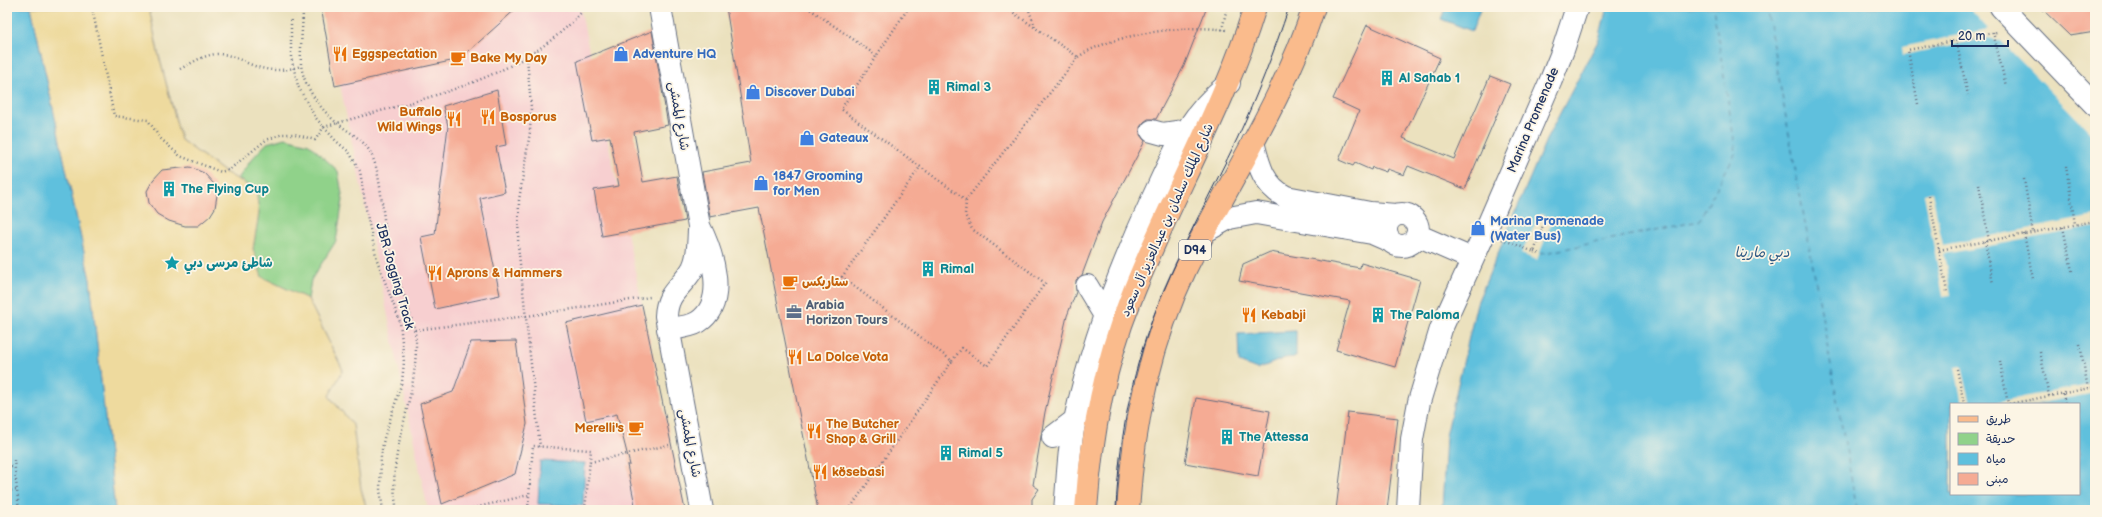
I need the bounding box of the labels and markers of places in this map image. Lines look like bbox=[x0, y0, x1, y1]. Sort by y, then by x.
restaurant icon: Eggspectation bbox=[331, 45, 349, 63]
shop icon: Adventure HQ bbox=[612, 45, 630, 63]
place label: Eggspectation bbox=[352, 46, 437, 62]
place label: Adventure HQ bbox=[632, 46, 716, 62]
cafe icon: Bake My Day bbox=[449, 49, 467, 67]
place label: Bake My Day bbox=[470, 50, 547, 66]
building icon: Al Sahab 1 bbox=[1378, 69, 1396, 87]
place label: Al Sahab 1 bbox=[1398, 70, 1460, 86]
building icon: Rimal 3 bbox=[925, 78, 943, 96]
place label: Rimal 3 bbox=[946, 79, 991, 95]
shop icon: Discover Dubai bbox=[744, 83, 762, 101]
place label: Discover Dubai bbox=[765, 84, 855, 100]
place label: Buffalo Wild Wings bbox=[377, 104, 442, 135]
restaurant icon: Bosporus bbox=[479, 108, 497, 126]
place label: Bosporus bbox=[500, 109, 557, 125]
restaurant icon: Buffalo Wild Wings bbox=[445, 110, 463, 128]
shop icon: Gateaux bbox=[798, 129, 816, 147]
place label: Gateaux bbox=[819, 130, 868, 146]
place label: 1847 Grooming for Men bbox=[773, 168, 863, 199]
shop icon: 1847 Grooming for Men bbox=[752, 174, 770, 192]
building icon: The Flying Cup bbox=[160, 180, 178, 198]
place label: The Flying Cup bbox=[181, 181, 269, 197]
place label: Marina Promenade (Water Bus) bbox=[1490, 213, 1605, 244]
shop icon: Marina Promenade (Water Bus) bbox=[1469, 219, 1487, 237]
place icon: شاطئ مرسى دبي bbox=[163, 254, 181, 272]
place label: شاطئ مرسى دبي bbox=[184, 255, 273, 275]
building icon: Rimal bbox=[919, 260, 937, 278]
place label: Rimal bbox=[940, 261, 974, 277]
restaurant icon: Aprons & Hammers bbox=[426, 264, 444, 282]
place label: Aprons & Hammers bbox=[446, 265, 562, 281]
cafe icon: ستاربكس bbox=[781, 273, 799, 291]
place label: ستاربكس bbox=[802, 274, 849, 290]
place label: Arabia Horizon Tours bbox=[805, 297, 888, 328]
office icon: Arabia Horizon Tours bbox=[785, 303, 803, 321]
restaurant icon: Kebabji bbox=[1240, 306, 1258, 324]
building icon: The Paloma bbox=[1369, 306, 1387, 324]
place label: Kebabji bbox=[1261, 307, 1306, 323]
place label: The Paloma bbox=[1390, 307, 1460, 323]
restaurant icon: La Dolce Vota bbox=[786, 348, 804, 366]
place label: La Dolce Vota bbox=[807, 349, 888, 365]
place label: The Butcher Shop & Grill bbox=[826, 416, 900, 447]
cafe icon: Merelli's bbox=[627, 419, 645, 437]
place label: Merelli's bbox=[574, 420, 624, 436]
restaurant icon: The Butcher Shop & Grill bbox=[805, 422, 823, 440]
building icon: The Attessa bbox=[1218, 428, 1236, 446]
place label: The Attessa bbox=[1239, 429, 1309, 445]
building icon: Rimal 5 bbox=[937, 444, 955, 462]
place label: Rimal 5 bbox=[958, 445, 1003, 461]
restaurant icon: kösebasi bbox=[811, 463, 829, 481]
place label: kösebasi bbox=[832, 464, 885, 480]

